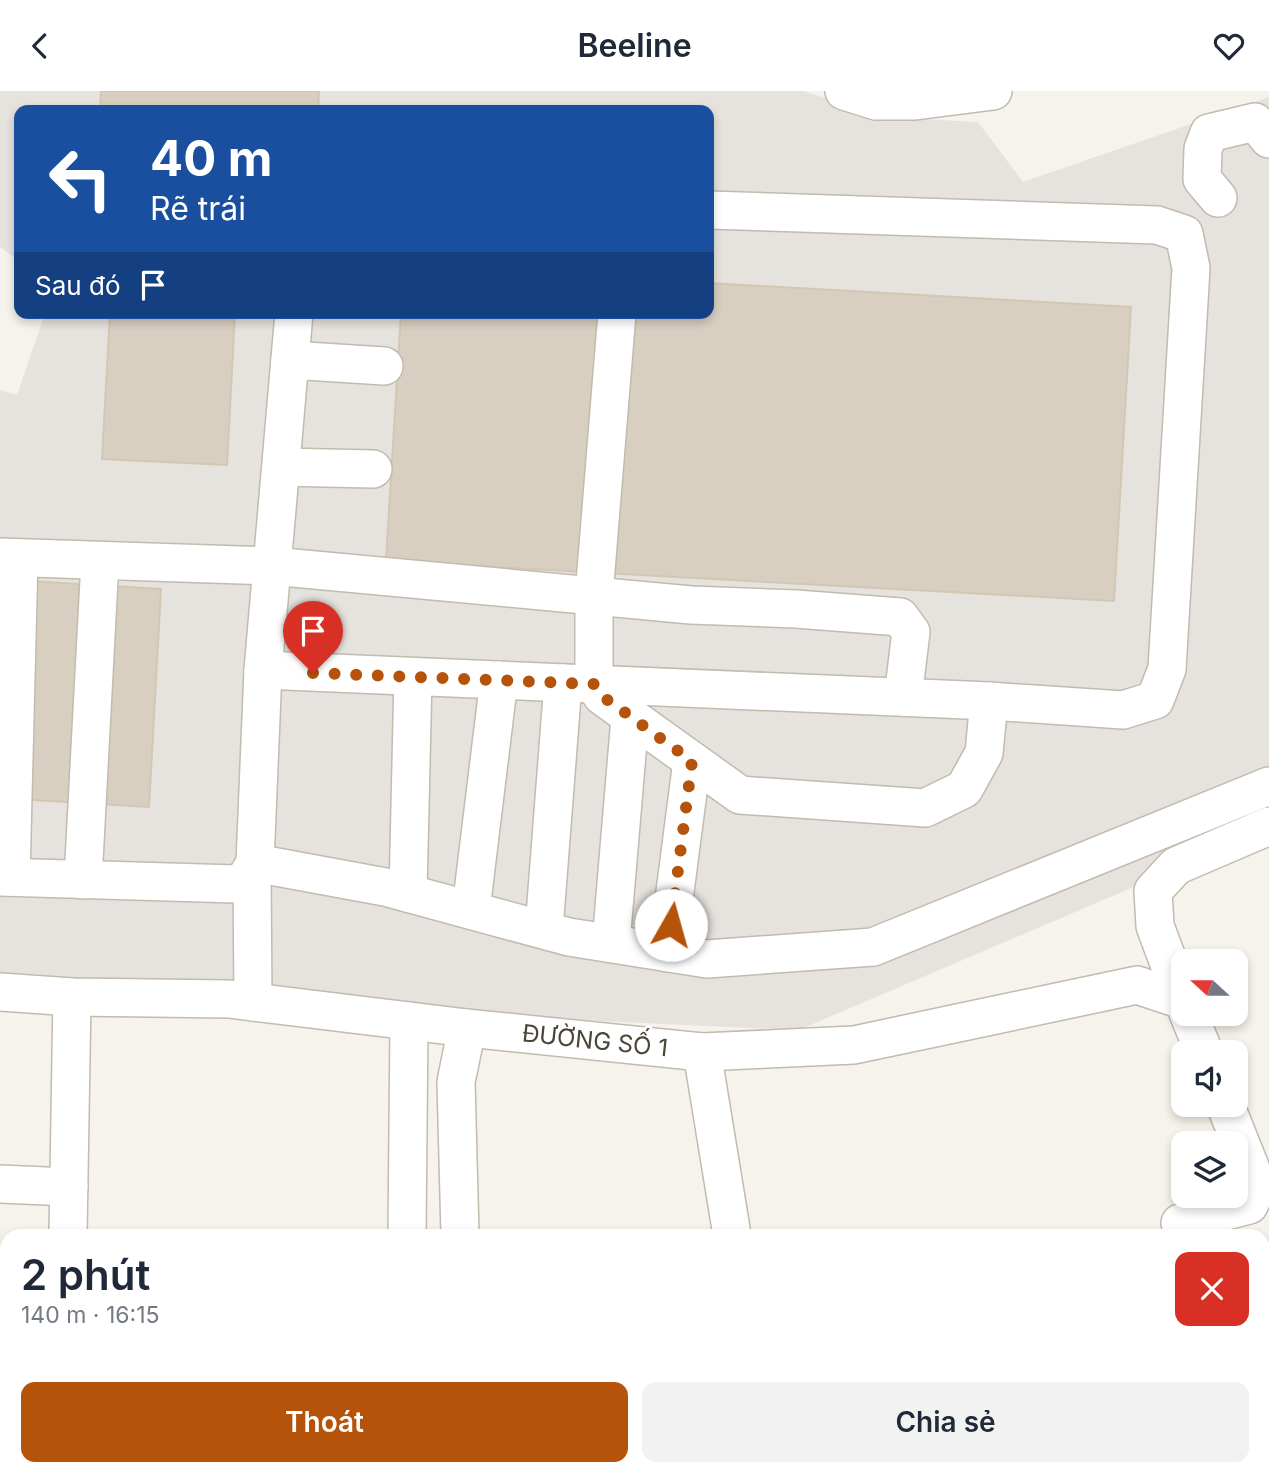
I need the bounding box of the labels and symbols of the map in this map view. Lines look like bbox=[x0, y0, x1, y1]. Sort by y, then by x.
pin bbox=[283, 601, 343, 673]
position arrow bbox=[634, 888, 708, 962]
north arrow bbox=[1171, 949, 1248, 1025]
street label: ĐƯỜNG SỐ 1 bbox=[521, 1014, 670, 1063]

